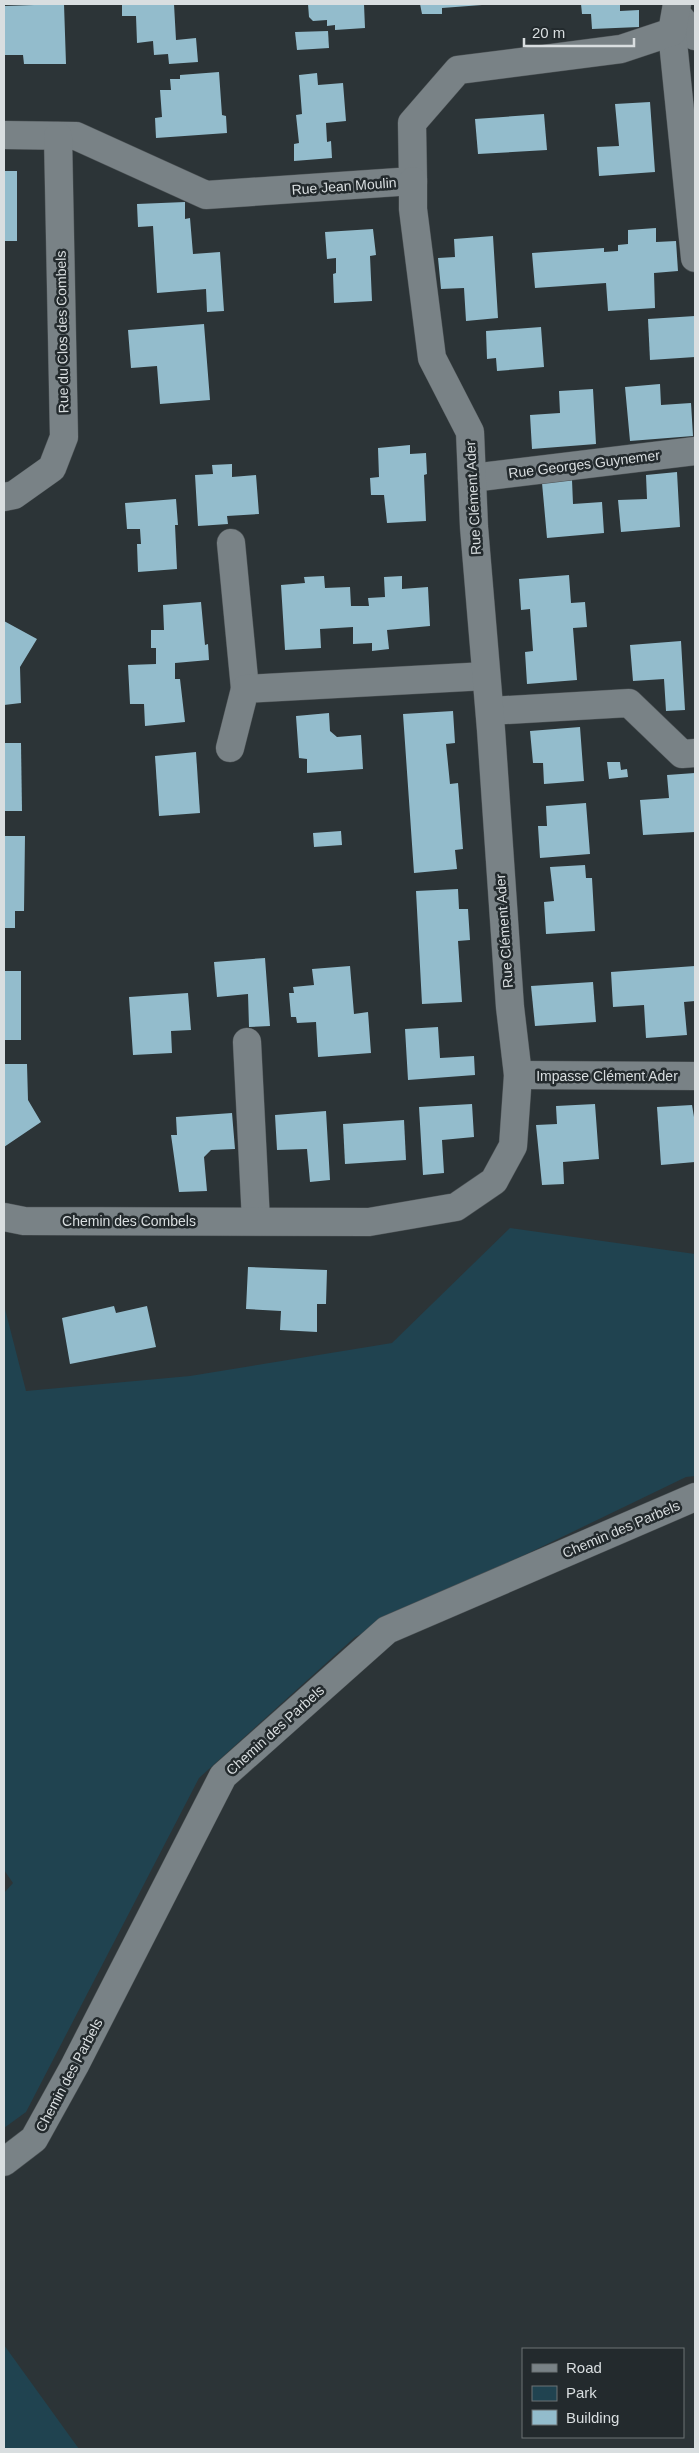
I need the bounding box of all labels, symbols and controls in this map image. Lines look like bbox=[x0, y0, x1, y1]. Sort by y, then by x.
scale bar bbox=[524, 15, 634, 47]
text: 20 m bbox=[532, 24, 565, 41]
street label: Rue Jean Moulin bbox=[291, 174, 397, 198]
street label: Rue du Clos des Combels bbox=[53, 251, 71, 413]
street label: Rue Clément Ader bbox=[462, 440, 484, 556]
street label: Rue Georges Guynemer bbox=[507, 447, 661, 481]
street label: Rue Clément Ader bbox=[492, 873, 516, 989]
street label: Impasse Clément Ader bbox=[536, 1068, 678, 1084]
street label: Chemin des Combels bbox=[62, 1213, 196, 1229]
street label: Chemin des Parbels bbox=[560, 1497, 682, 1561]
street label: Chemin des Parbels bbox=[223, 1682, 327, 1778]
street label: Chemin des Parbels bbox=[32, 2016, 106, 2134]
legend bbox=[522, 2348, 684, 2438]
text: Road bbox=[566, 2359, 602, 2376]
text: Park bbox=[566, 2384, 597, 2401]
text: Building bbox=[566, 2409, 619, 2426]

